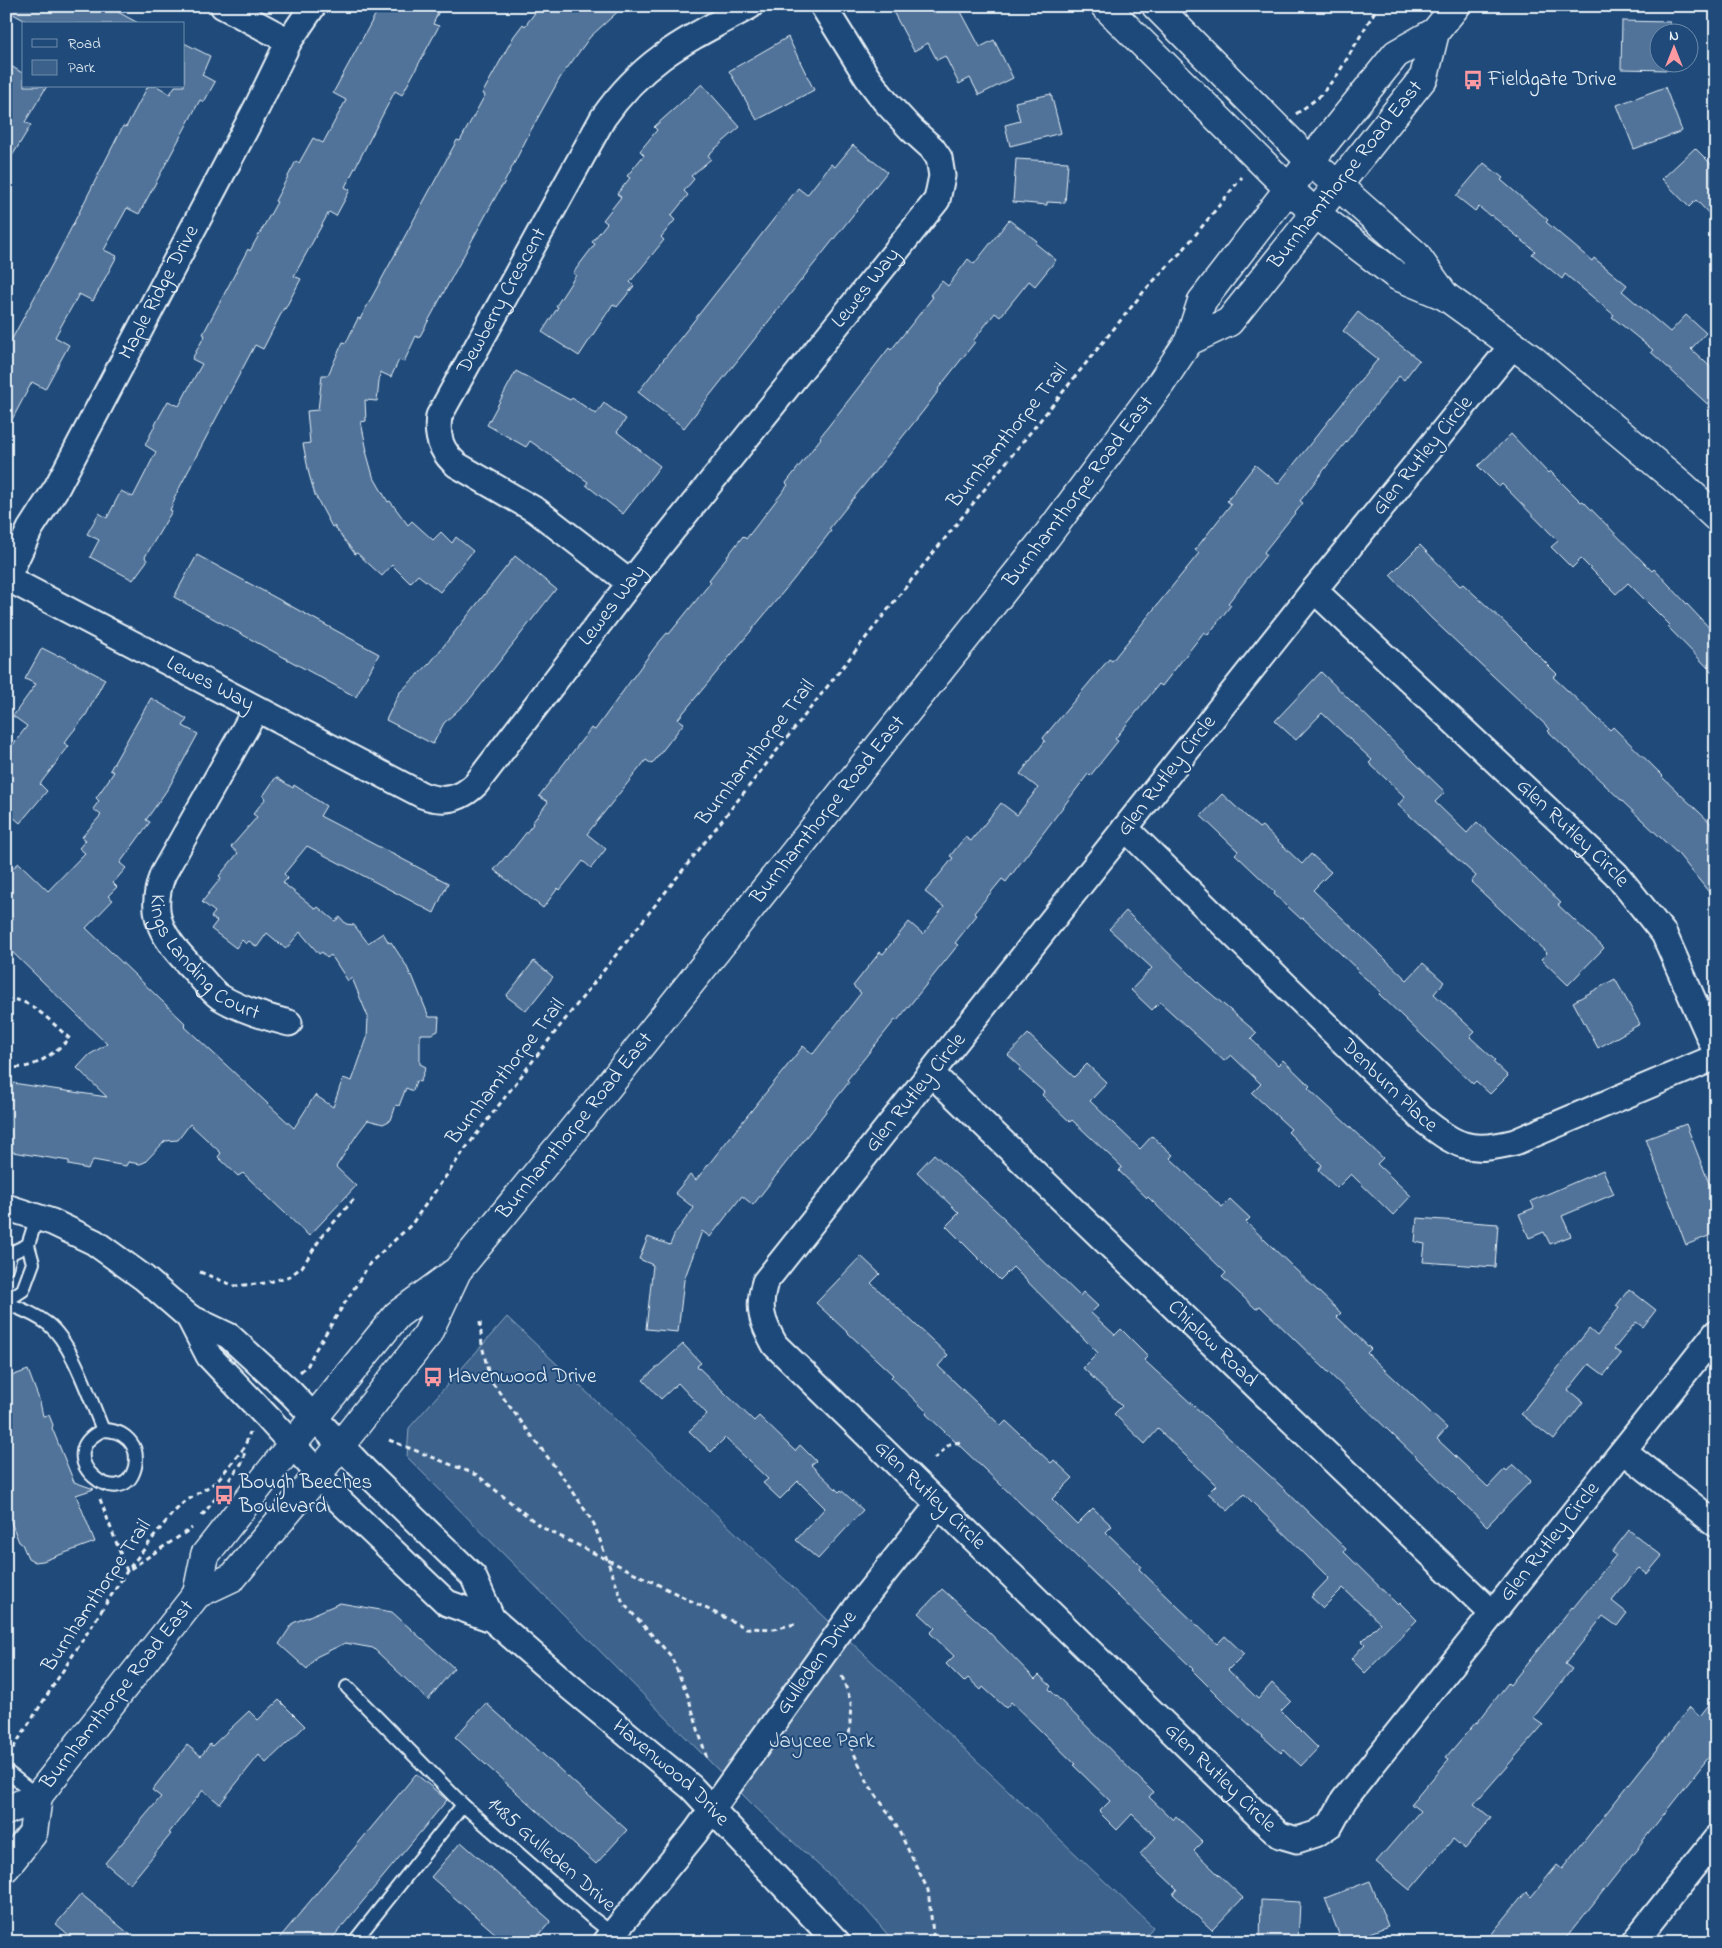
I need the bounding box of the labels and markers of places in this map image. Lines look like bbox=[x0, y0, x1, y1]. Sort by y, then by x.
place label: Fieldgate Drive bbox=[1487, 65, 1617, 97]
bus stop icon: Fieldgate Drive bbox=[1462, 69, 1484, 91]
place label: Havenwood Drive bbox=[448, 1362, 597, 1392]
bus stop icon: Havenwood Drive bbox=[422, 1366, 444, 1388]
place label: Bough Beeches Boulevard bbox=[238, 1468, 372, 1522]
bus stop icon: Bough Beeches Boulevard bbox=[213, 1484, 235, 1506]

